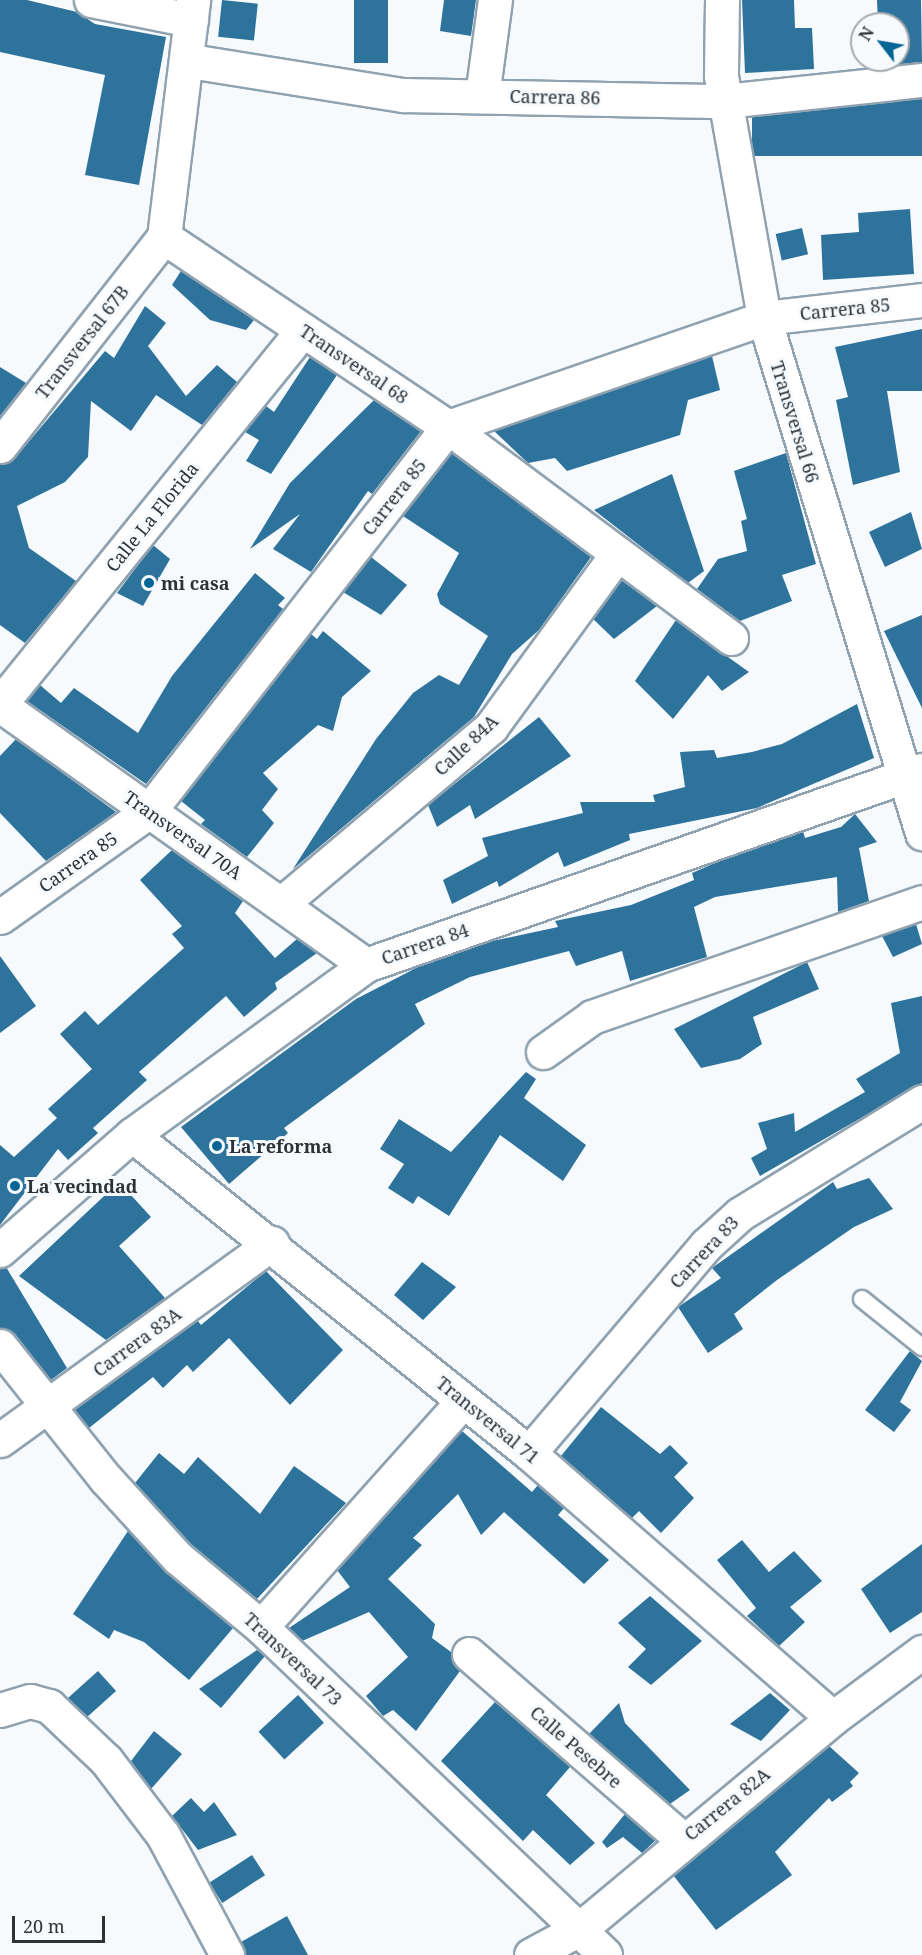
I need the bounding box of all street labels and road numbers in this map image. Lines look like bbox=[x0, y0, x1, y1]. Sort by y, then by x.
street label: Carrera 86 bbox=[509, 85, 601, 109]
street label: Transversal 67B bbox=[31, 281, 133, 403]
street label: Carrera 85 bbox=[799, 294, 891, 324]
street label: Transversal 68 bbox=[296, 320, 412, 408]
street label: Transversal 66 bbox=[766, 359, 824, 485]
street label: Carrera 85 bbox=[358, 455, 430, 539]
street label: Calle La Florida bbox=[101, 458, 203, 576]
street label: Calle 84A bbox=[430, 710, 502, 780]
street label: Transversal 70A bbox=[120, 786, 246, 884]
street label: Carrera 85 bbox=[35, 827, 121, 897]
street label: Carrera 84 bbox=[379, 919, 471, 969]
street label: Carrera 83 bbox=[665, 1211, 743, 1293]
street label: Carrera 83A bbox=[89, 1303, 185, 1381]
street label: Transversal 71 bbox=[432, 1372, 544, 1468]
street label: Transversal 73 bbox=[239, 1608, 347, 1710]
street label: Calle Pesebre bbox=[526, 1701, 626, 1793]
street label: Carrera 82A bbox=[680, 1763, 774, 1845]

